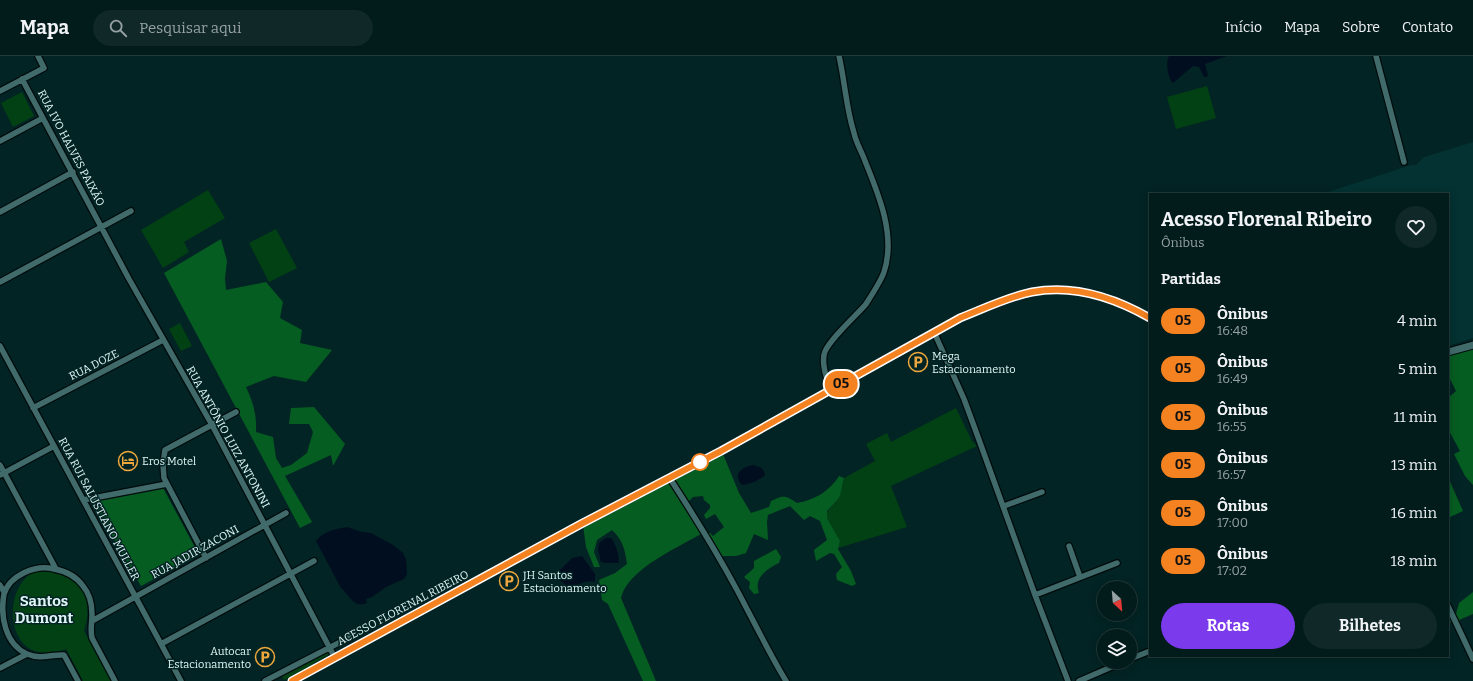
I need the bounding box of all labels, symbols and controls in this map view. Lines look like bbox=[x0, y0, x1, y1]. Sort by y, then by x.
search box bbox=[93, 10, 373, 46]
text: Mapa bbox=[20, 16, 69, 39]
icon: search bbox=[107, 17, 129, 39]
text: Pesquisar aqui bbox=[139, 19, 241, 37]
text: Início bbox=[1225, 19, 1262, 36]
text: Mapa bbox=[1284, 19, 1320, 36]
text: Sobre bbox=[1342, 19, 1380, 36]
text: Contato bbox=[1402, 19, 1453, 36]
street label: RUA IVO HALVES PAIXÃO bbox=[35, 88, 107, 208]
button: heart bbox=[1395, 206, 1437, 248]
text: Acesso Florenal Ribeiro bbox=[1161, 208, 1372, 231]
text: Ônibus bbox=[1161, 235, 1204, 250]
text: Partidas bbox=[1161, 270, 1221, 288]
text: Ônibus bbox=[1217, 305, 1268, 323]
text: 05 bbox=[1175, 312, 1191, 329]
text: 4 min bbox=[1397, 312, 1437, 330]
text: 16:48 bbox=[1217, 323, 1248, 338]
street label: RUA DOZE bbox=[67, 347, 121, 383]
place label: Mega Estacionamento bbox=[932, 350, 1016, 376]
parking icon: Mega Estacionamento bbox=[907, 351, 929, 373]
text: Ônibus bbox=[1217, 353, 1268, 371]
text: 05 bbox=[1175, 360, 1191, 377]
text: 5 min bbox=[1398, 360, 1437, 378]
street label: RUA ANTÔNIO LUIZ ANTONINI bbox=[184, 363, 273, 510]
line badge: 05 bbox=[823, 371, 859, 397]
text: 16:49 bbox=[1217, 371, 1248, 386]
text: 05 bbox=[833, 375, 849, 392]
text: Ônibus bbox=[1217, 401, 1268, 419]
text: 05 bbox=[1175, 408, 1191, 425]
text: 11 min bbox=[1394, 408, 1437, 426]
text: 16:55 bbox=[1217, 419, 1247, 434]
street label: RUA RUI SALUSTIANO MULLER bbox=[56, 435, 143, 583]
text: Ônibus bbox=[1217, 449, 1268, 467]
hotel icon: Eros Motel bbox=[117, 450, 139, 472]
unlabelled marker bbox=[691, 453, 709, 471]
place label: Eros Motel bbox=[142, 455, 196, 468]
text: 05 bbox=[1175, 456, 1191, 473]
text: 13 min bbox=[1391, 456, 1437, 474]
text: 16:57 bbox=[1217, 467, 1246, 482]
text: Ônibus bbox=[1217, 497, 1268, 515]
text: 05 bbox=[1175, 504, 1191, 521]
text: 16 min bbox=[1391, 504, 1437, 522]
text: 17:00 bbox=[1217, 515, 1248, 530]
street label: RUA JADIR ZACONI bbox=[149, 522, 241, 581]
text: Ônibus bbox=[1217, 545, 1268, 563]
text: 05 bbox=[1175, 552, 1191, 569]
text: 18 min bbox=[1391, 552, 1437, 570]
text: 17:02 bbox=[1217, 563, 1247, 578]
street label: ACESSO FLORENAL RIBEIRO bbox=[335, 568, 471, 648]
place label: JH Santos Estacionamento bbox=[522, 569, 607, 595]
parking icon: JH Santos Estacionamento bbox=[498, 570, 520, 592]
north arrow bbox=[1097, 581, 1137, 621]
map controls bbox=[1097, 581, 1137, 669]
district label: Santos Dumont bbox=[15, 592, 73, 627]
button: Rotas bbox=[1161, 603, 1295, 649]
button: Bilhetes bbox=[1303, 603, 1437, 649]
button: layers bbox=[1097, 629, 1137, 669]
place label: Autocar Estacionamento bbox=[168, 645, 251, 671]
parking icon: Autocar Estacionamento bbox=[254, 646, 276, 668]

